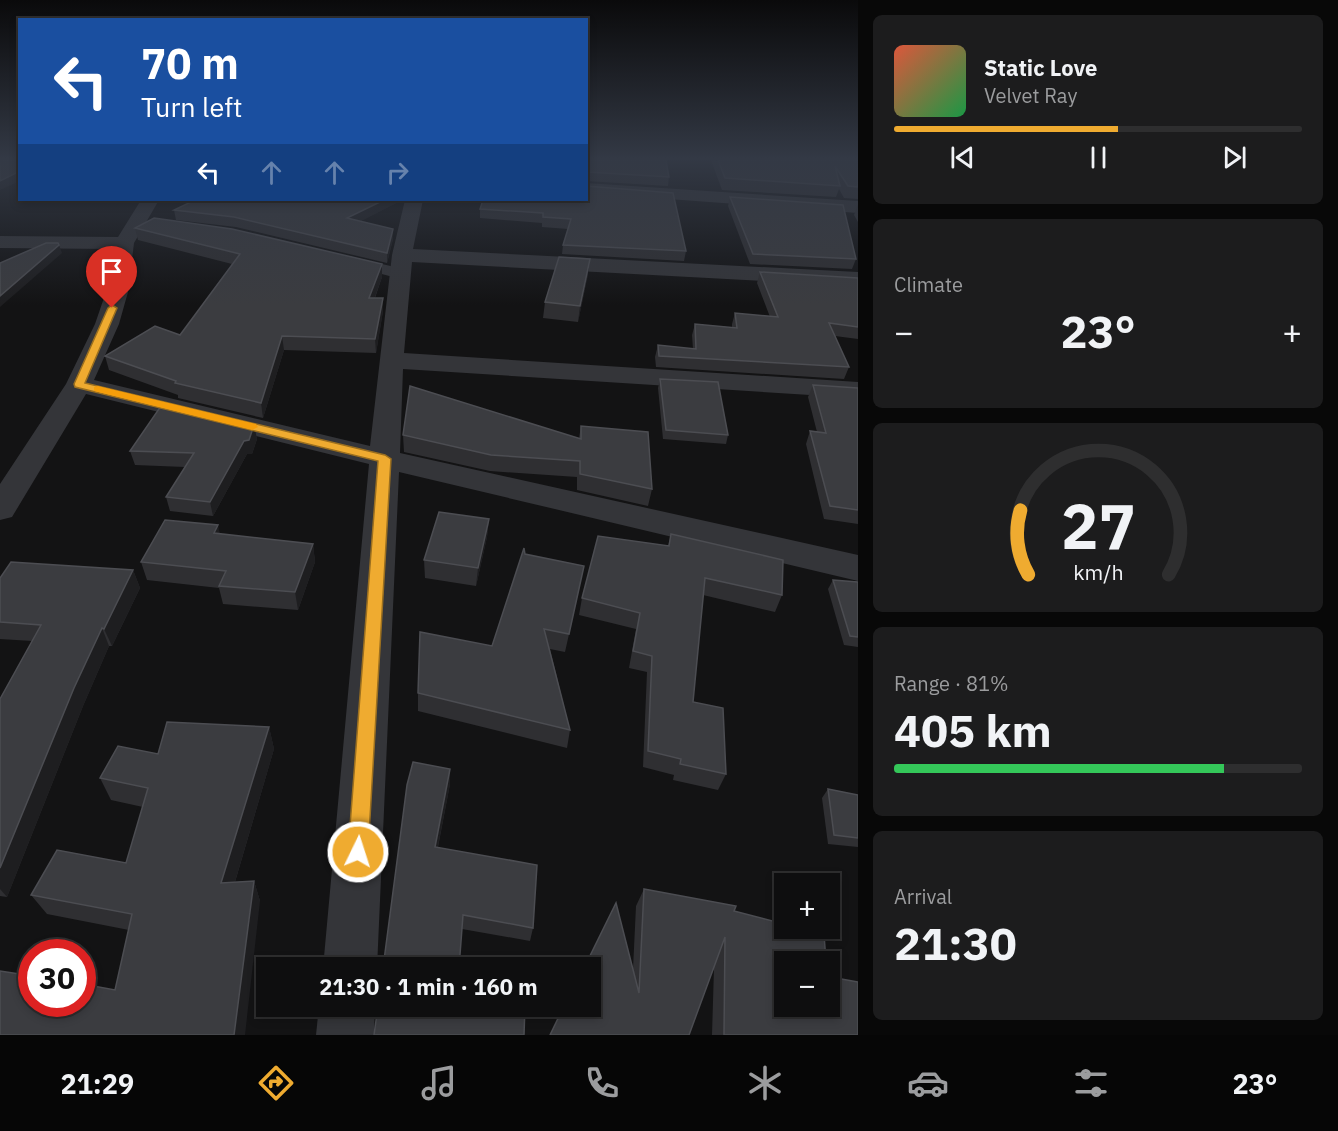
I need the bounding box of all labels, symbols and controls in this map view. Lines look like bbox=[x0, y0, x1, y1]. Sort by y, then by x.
text: 70 m bbox=[141, 36, 239, 91]
icon: left bbox=[42, 42, 120, 120]
text: Static Love bbox=[984, 53, 1097, 82]
text: Velvet Ray bbox=[984, 82, 1077, 109]
text: Turn left bbox=[141, 89, 242, 124]
icon: previous bbox=[946, 141, 979, 174]
icon: pause bbox=[1082, 141, 1115, 174]
icon: next bbox=[1218, 141, 1251, 174]
icon: left bbox=[192, 156, 225, 189]
icon: ahead bbox=[255, 156, 288, 189]
icon: ahead bbox=[318, 156, 351, 189]
icon: right bbox=[381, 156, 414, 189]
pin bbox=[86, 246, 137, 308]
icon: arrive bbox=[95, 255, 128, 288]
text: Climate bbox=[894, 271, 963, 298]
text: 23° bbox=[1060, 302, 1136, 360]
text: − bbox=[894, 310, 914, 353]
text: + bbox=[1282, 310, 1302, 353]
text: 27 bbox=[1061, 485, 1135, 566]
text: km/h bbox=[1073, 558, 1123, 586]
text: Range · 81% bbox=[894, 670, 1009, 697]
text: 405 km bbox=[894, 701, 1052, 759]
position arrow bbox=[326, 820, 390, 884]
map controls bbox=[774, 873, 840, 1017]
button: + bbox=[774, 873, 840, 939]
text: Arrival bbox=[894, 883, 952, 910]
text: 21:30 bbox=[894, 914, 1017, 972]
speed limit sign: 30 bbox=[18, 939, 96, 1017]
button: − bbox=[774, 951, 840, 1017]
text: 21:30 · 1 min · 160 m bbox=[319, 972, 538, 1001]
icon: directions bbox=[255, 1062, 297, 1104]
icon: music bbox=[418, 1062, 460, 1104]
icon: phone bbox=[581, 1062, 623, 1104]
icon: climate bbox=[744, 1062, 786, 1104]
icon: car bbox=[907, 1062, 949, 1104]
icon: filters bbox=[1070, 1062, 1112, 1104]
text: 21:29 bbox=[60, 1066, 134, 1101]
text: 23° bbox=[1232, 1066, 1277, 1101]

